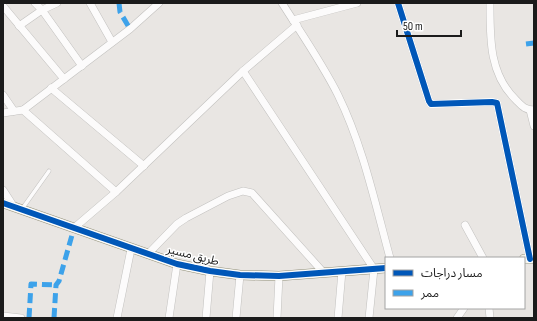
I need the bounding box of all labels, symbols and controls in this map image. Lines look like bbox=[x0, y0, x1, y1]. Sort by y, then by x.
scale bar bbox=[397, 12, 461, 38]
text: 50 m bbox=[403, 19, 423, 34]
street label: طريق مسير bbox=[164, 242, 221, 269]
legend bbox=[385, 257, 525, 309]
text: مسار دراجات bbox=[421, 266, 482, 281]
text: ممر bbox=[420, 286, 439, 301]

